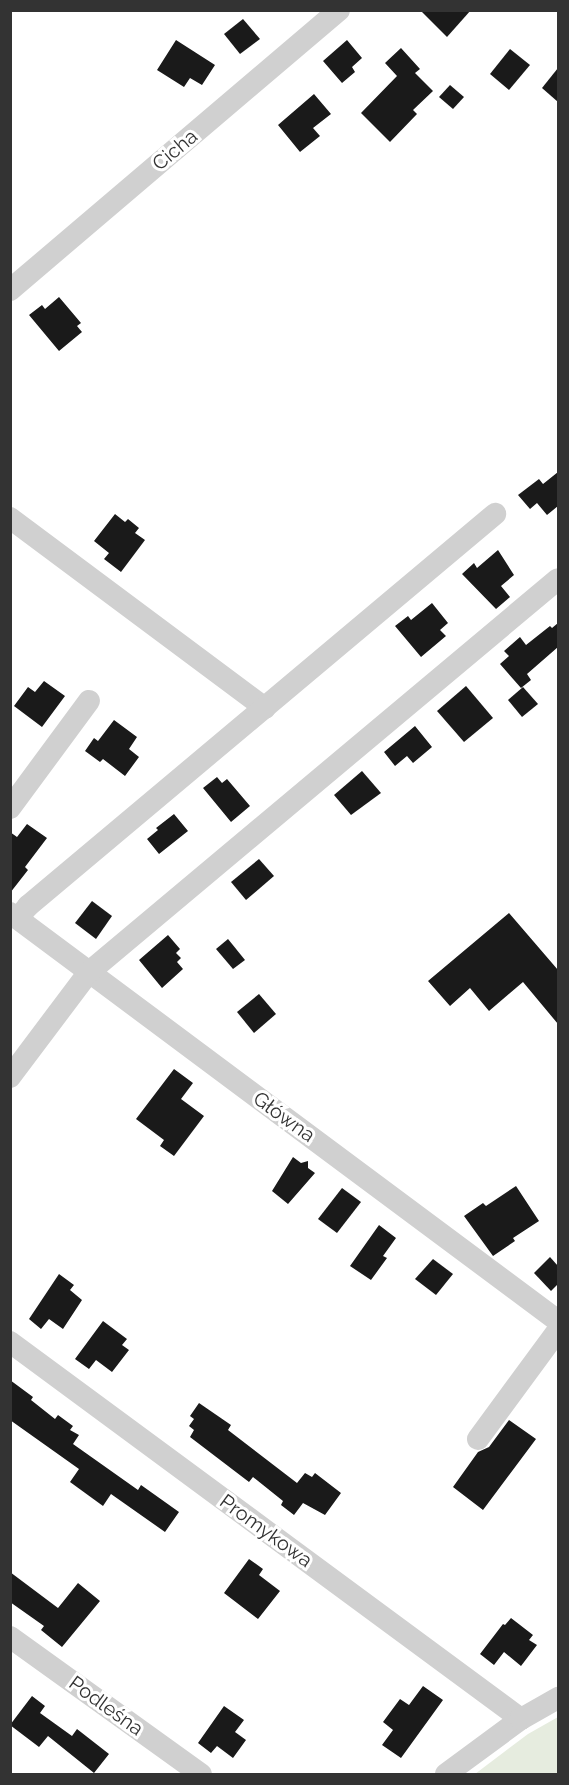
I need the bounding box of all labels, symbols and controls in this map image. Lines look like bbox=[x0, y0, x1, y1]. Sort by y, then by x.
street label: Cicha bbox=[148, 124, 202, 176]
street label: Główna bbox=[248, 1087, 320, 1147]
street label: Promykowa bbox=[215, 1489, 317, 1573]
street label: Podleśna bbox=[64, 1671, 148, 1741]

